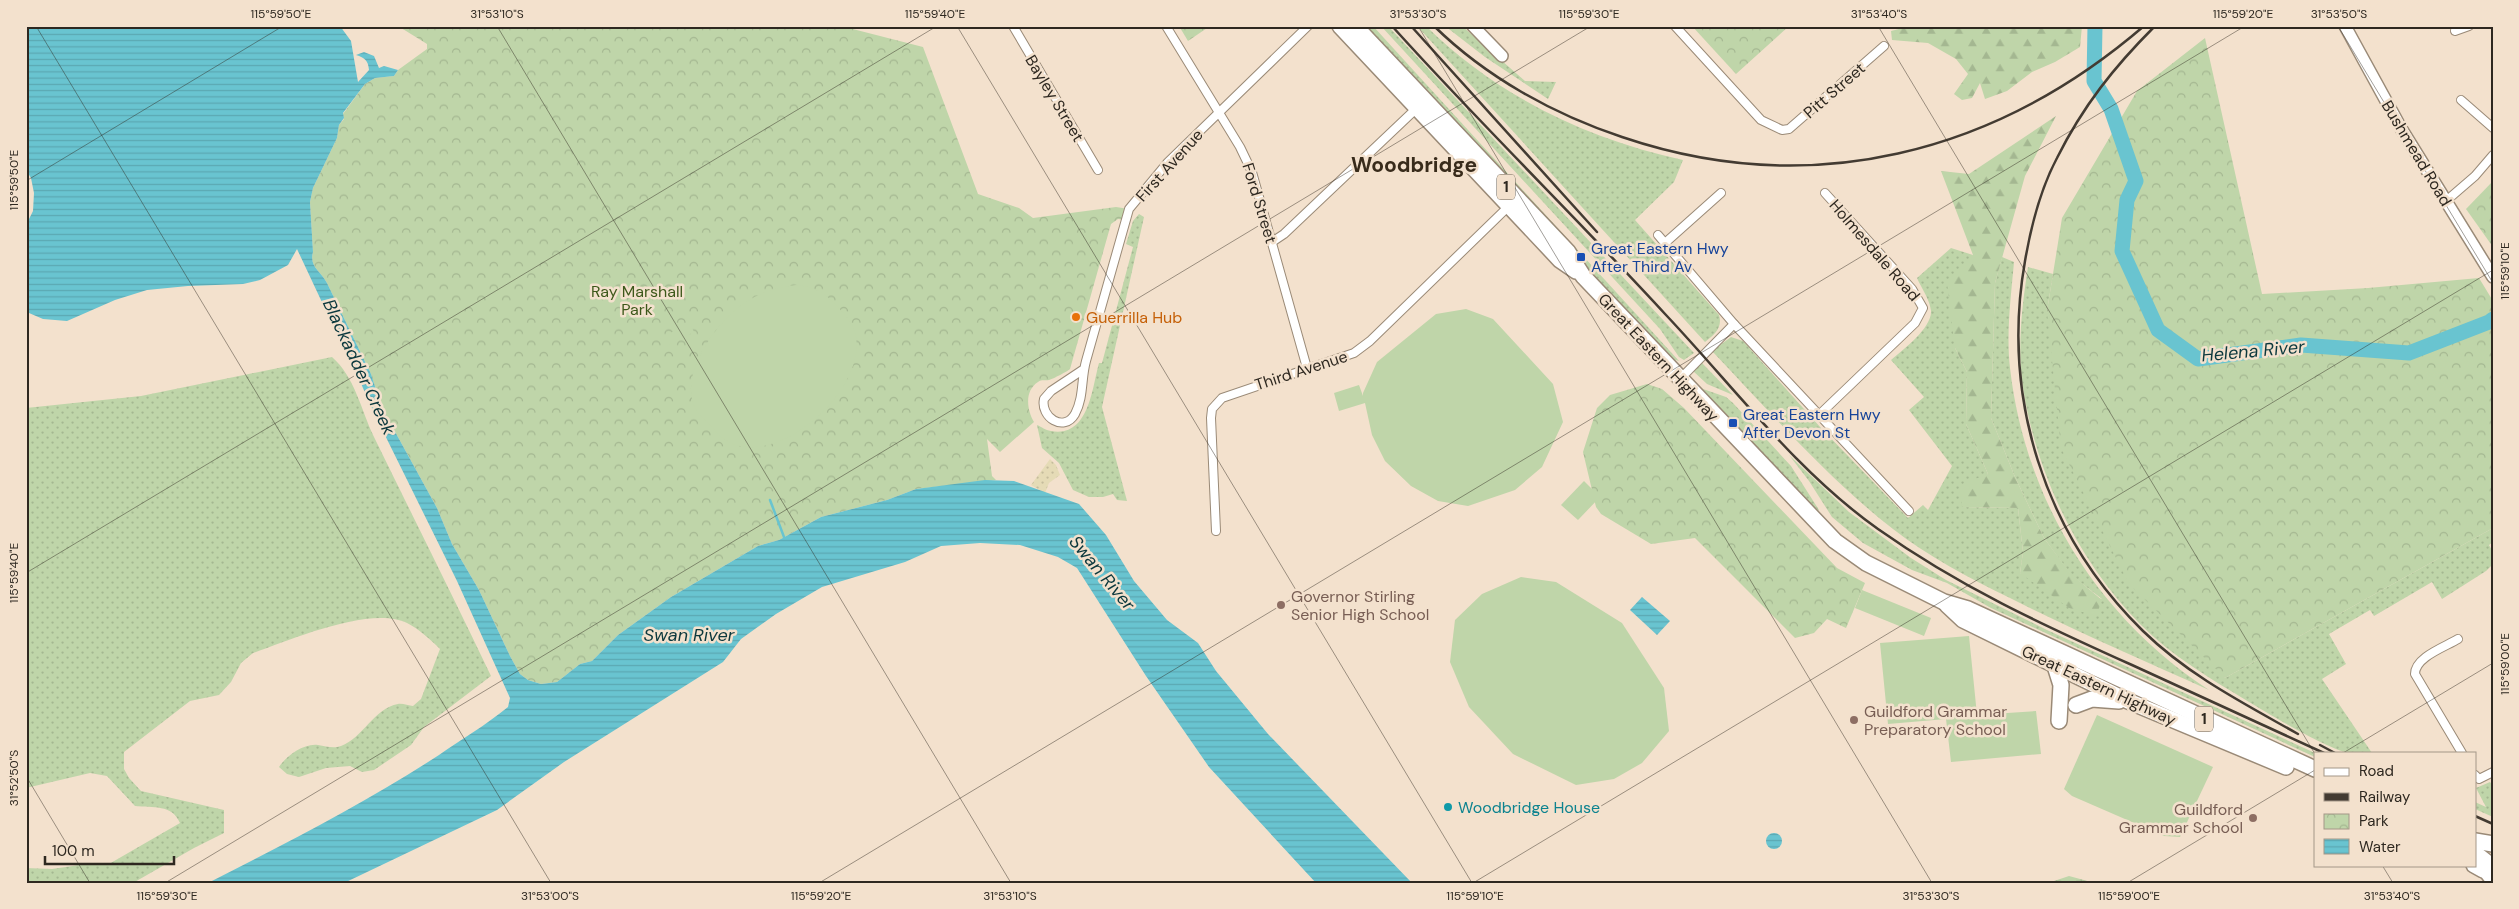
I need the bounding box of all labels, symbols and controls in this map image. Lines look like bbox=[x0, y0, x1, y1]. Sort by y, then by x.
text: 115°59'50"E bbox=[251, 6, 312, 22]
text: 31°53'10"S bbox=[470, 6, 524, 22]
text: 115°59'40"E bbox=[905, 6, 965, 22]
text: 31°53'30"S bbox=[1390, 6, 1446, 22]
text: 115°59'30"E bbox=[1559, 6, 1620, 22]
text: 31°53'40"S bbox=[1851, 6, 1907, 22]
text: 115°59'20"E bbox=[2213, 6, 2274, 22]
text: 31°53'50"S bbox=[2311, 6, 2367, 22]
street label: Bayley Street bbox=[1020, 51, 1089, 146]
street label: Pitt Street bbox=[1799, 58, 1870, 123]
street label: Bushmead Road bbox=[2377, 97, 2456, 210]
street label: First Avenue bbox=[1131, 125, 1208, 206]
text: 115°59'50"E bbox=[6, 149, 22, 210]
district label: Woodbridge bbox=[1351, 151, 1477, 179]
street label: Ford Street bbox=[1237, 160, 1282, 246]
road number: 1 bbox=[1497, 174, 1515, 200]
street label: Holmesdale Road bbox=[1825, 195, 1925, 306]
place label: Great Eastern Hwy After Third Av bbox=[1591, 238, 1729, 277]
text: 115°59'10"E bbox=[2497, 242, 2513, 300]
marker: Great Eastern Hwy After Third Av bbox=[1575, 251, 1587, 263]
park label: Ray Marshall Park bbox=[591, 281, 683, 320]
street label: Great Eastern Highway bbox=[1594, 289, 1724, 426]
water label: Blackadder Creek bbox=[317, 295, 401, 440]
place label: Guerrilla Hub bbox=[1086, 307, 1182, 328]
marker: Guerrilla Hub bbox=[1070, 311, 1082, 323]
water label: Helena River bbox=[2200, 334, 2307, 367]
street label: Third Avenue bbox=[1252, 346, 1350, 395]
place label: Great Eastern Hwy After Devon St bbox=[1743, 404, 1881, 443]
marker: Great Eastern Hwy After Devon St bbox=[1727, 417, 1739, 429]
water label: Swan River bbox=[1064, 530, 1141, 617]
text: 115°59'40"E bbox=[6, 543, 22, 603]
place label: Governor Stirling Senior High School bbox=[1291, 586, 1429, 625]
marker: Governor Stirling Senior High School bbox=[1275, 599, 1287, 611]
water label: Swan River bbox=[644, 623, 736, 647]
text: 115°59'00"E bbox=[2497, 633, 2513, 695]
street label: Great Eastern Highway bbox=[2018, 640, 2179, 730]
place label: Guildford Grammar Preparatory School bbox=[1864, 701, 2007, 740]
road number: 1 bbox=[2195, 706, 2213, 732]
marker: Guildford Grammar Preparatory School bbox=[1848, 714, 1860, 726]
text: 31°52'50"S bbox=[6, 750, 22, 806]
legend bbox=[2314, 752, 2476, 866]
text: Road bbox=[2359, 761, 2394, 781]
text: Railway bbox=[2359, 787, 2411, 807]
place label: Woodbridge House bbox=[1458, 797, 1600, 818]
place label: Guildford Grammar School bbox=[2119, 799, 2243, 838]
marker: Woodbridge House bbox=[1442, 801, 1454, 813]
text: Park bbox=[2359, 811, 2389, 831]
marker: Guildford Grammar School bbox=[2247, 812, 2259, 824]
scale bar bbox=[45, 834, 174, 866]
text: Water bbox=[2359, 837, 2401, 857]
text: 100 m bbox=[52, 841, 95, 861]
text: 115°59'30"E bbox=[137, 888, 198, 904]
text: 31°53'00"S bbox=[521, 888, 579, 904]
text: 115°59'20"E bbox=[791, 888, 852, 904]
text: 31°53'10"S bbox=[983, 888, 1037, 904]
text: 115°59'10"E bbox=[1446, 888, 1504, 904]
text: 31°53'30"S bbox=[1903, 888, 1959, 904]
text: 115°59'00"E bbox=[2098, 888, 2160, 904]
text: 31°53'40"S bbox=[2364, 888, 2420, 904]

